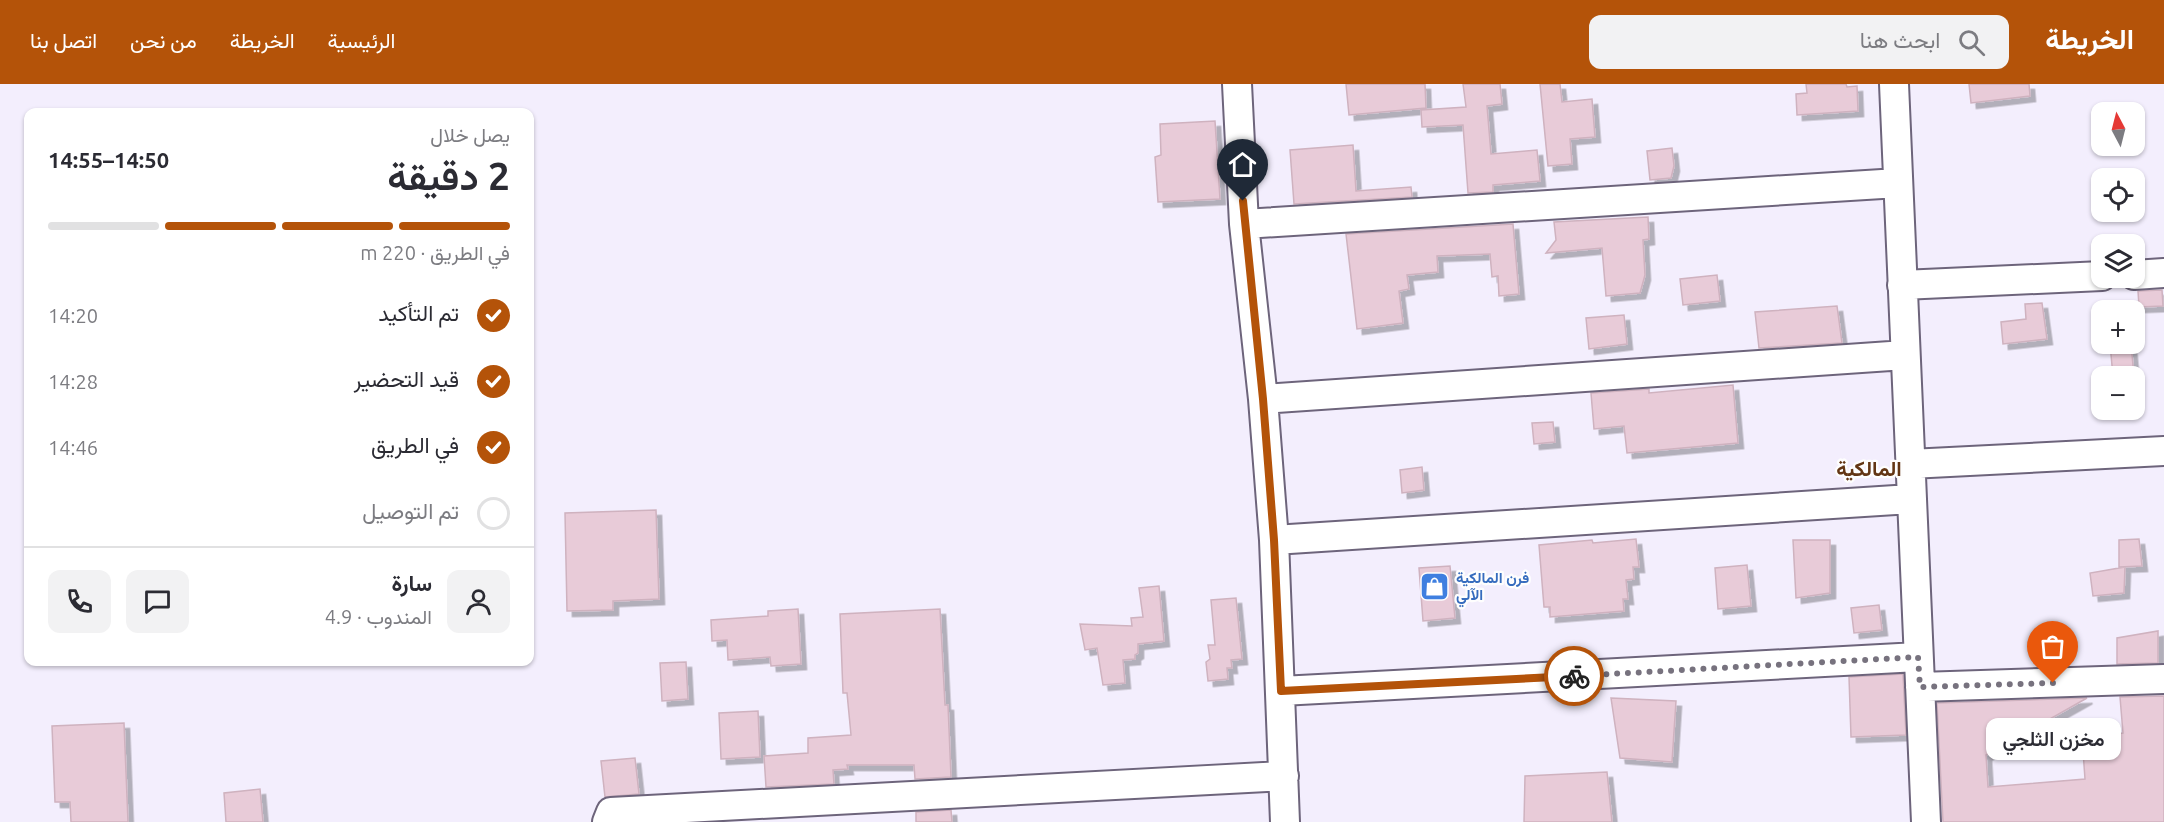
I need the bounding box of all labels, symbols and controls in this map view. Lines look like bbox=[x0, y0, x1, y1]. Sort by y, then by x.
search box bbox=[1589, 15, 2009, 69]
text: الخريطة bbox=[2045, 23, 2134, 54]
icon: search bbox=[1955, 26, 1988, 59]
text: ابحث هنا bbox=[1860, 27, 1940, 52]
text: اتصل بنا bbox=[30, 28, 97, 52]
text: من نحن bbox=[130, 28, 197, 52]
text: الخريطة bbox=[230, 28, 295, 52]
text: الرئيسية bbox=[328, 28, 395, 52]
north arrow bbox=[2091, 102, 2145, 156]
map controls bbox=[2091, 102, 2145, 420]
text: يصل خلال bbox=[430, 123, 510, 146]
pin bbox=[1217, 139, 1268, 201]
text: 14:50–14:55 bbox=[48, 147, 169, 172]
icon: home bbox=[1226, 148, 1259, 181]
text: 2 دقيقة bbox=[387, 154, 510, 197]
button: locate bbox=[2091, 168, 2145, 222]
button: layers bbox=[2091, 234, 2145, 288]
text: في الطريق · 220 m bbox=[360, 241, 510, 264]
icon: check bbox=[477, 299, 510, 332]
text: تم التأكيد bbox=[378, 300, 459, 325]
button: + bbox=[2091, 300, 2145, 354]
text: 14:20 bbox=[48, 304, 98, 327]
icon: check bbox=[477, 365, 510, 398]
text: قيد التحضير bbox=[354, 366, 459, 391]
button: − bbox=[2091, 366, 2145, 420]
text: 14:28 bbox=[48, 370, 98, 393]
icon: check bbox=[477, 431, 510, 464]
text: في الطريق bbox=[371, 432, 459, 457]
text: 14:46 bbox=[48, 436, 98, 459]
district label: المالكية bbox=[1836, 456, 1902, 481]
text: تم التوصيل bbox=[362, 498, 459, 523]
place label: فرن المالكية الآلي bbox=[1456, 569, 1529, 608]
button: phone bbox=[48, 570, 111, 633]
button: chat bbox=[126, 570, 189, 633]
text: سارة bbox=[391, 570, 432, 595]
button: person bbox=[447, 570, 510, 633]
shop icon: فرن المالكية الآلي bbox=[1419, 571, 1451, 603]
text: المندوب · 4.9 bbox=[325, 605, 432, 628]
pin bbox=[2027, 621, 2078, 683]
icon: bag bbox=[2036, 630, 2069, 663]
courier bbox=[1544, 646, 1604, 706]
icon: bike bbox=[1558, 660, 1591, 693]
callout: مخزن الثلجي bbox=[1986, 719, 2120, 761]
text: مخزن الثلجي bbox=[2002, 727, 2105, 750]

